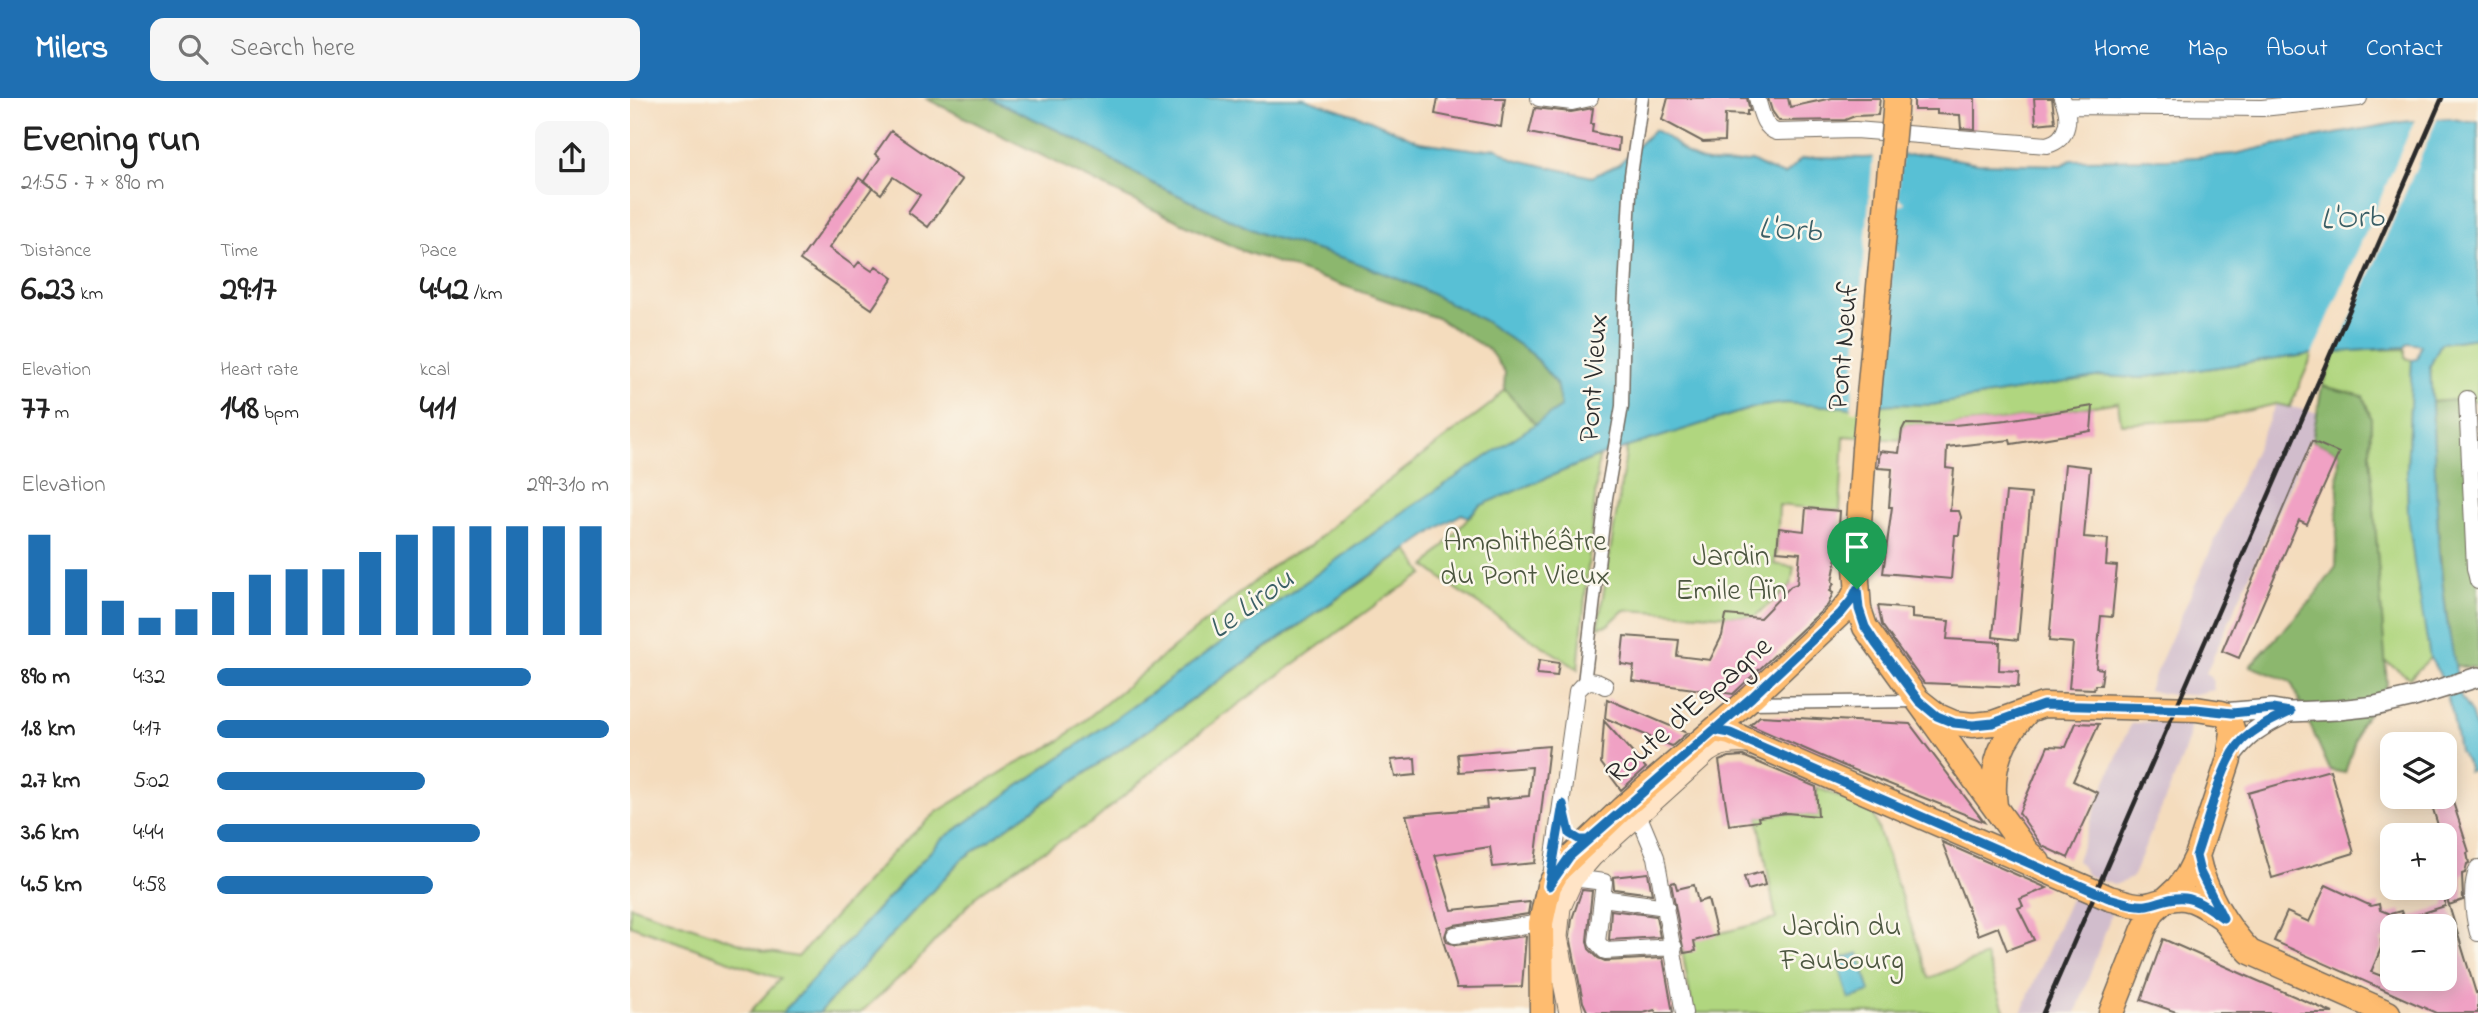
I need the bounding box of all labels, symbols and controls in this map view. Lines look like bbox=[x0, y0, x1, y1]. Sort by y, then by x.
search box bbox=[150, 18, 640, 81]
text: Milers bbox=[35, 25, 108, 73]
icon: search bbox=[174, 30, 212, 68]
text: Search here bbox=[230, 30, 355, 68]
text: Home bbox=[2094, 32, 2150, 67]
text: Map bbox=[2188, 32, 2228, 67]
text: About bbox=[2266, 32, 2328, 67]
text: Contact bbox=[2366, 32, 2443, 67]
text: Evening run bbox=[21, 113, 200, 169]
button: share bbox=[535, 121, 609, 195]
text: 21:55 · 7 × 890 m bbox=[21, 167, 164, 200]
water label: L'Orb bbox=[2319, 194, 2386, 245]
water label: L'Orb bbox=[1757, 206, 1824, 257]
text: Distance bbox=[21, 238, 91, 265]
text: Time bbox=[220, 238, 258, 265]
text: Pace bbox=[420, 238, 457, 265]
text: 6.23 bbox=[21, 265, 75, 316]
text: 29:17 bbox=[220, 265, 277, 316]
text: 4:42 bbox=[420, 265, 469, 316]
street label: Pont Neuf bbox=[1817, 280, 1872, 412]
text: km bbox=[75, 281, 103, 308]
text: /km bbox=[469, 281, 503, 308]
street label: Pont Vieux bbox=[1569, 313, 1621, 444]
text: Elevation bbox=[21, 357, 91, 384]
text: Heart rate bbox=[220, 357, 298, 384]
text: kcal bbox=[420, 357, 450, 384]
text: 77 bbox=[21, 384, 50, 435]
text: 148 bbox=[220, 384, 259, 435]
text: 411 bbox=[420, 384, 456, 435]
text: m bbox=[50, 400, 69, 427]
text: bpm bbox=[259, 400, 299, 427]
text: Elevation bbox=[21, 469, 106, 502]
text: 299–310 m bbox=[527, 469, 609, 502]
pin bbox=[1827, 517, 1887, 589]
park label: Amphithéâtre du Pont Vieux bbox=[1440, 521, 1610, 599]
icon: arrive bbox=[1838, 528, 1876, 566]
park label: Jardin Emile Aïn bbox=[1675, 536, 1787, 614]
water label: Le Lirou bbox=[1199, 557, 1305, 652]
street label: Route d'Espagne bbox=[1597, 626, 1783, 796]
text: 890 m bbox=[21, 661, 70, 694]
text: 4:32 bbox=[133, 661, 165, 694]
text: 1.8 km bbox=[21, 713, 75, 746]
text: 4:17 bbox=[133, 713, 161, 746]
map controls bbox=[2380, 732, 2457, 991]
button: layers bbox=[2380, 732, 2457, 809]
text: 2.7 km bbox=[21, 765, 80, 798]
text: 5:02 bbox=[133, 765, 169, 798]
text: 3.6 km bbox=[21, 817, 79, 850]
text: 4:44 bbox=[133, 817, 163, 850]
button: + bbox=[2380, 823, 2457, 900]
text: 4.5 km bbox=[21, 869, 82, 902]
text: 4:58 bbox=[133, 869, 166, 902]
park label: Jardin du Faubourg bbox=[1779, 906, 1904, 984]
button: − bbox=[2380, 914, 2457, 991]

